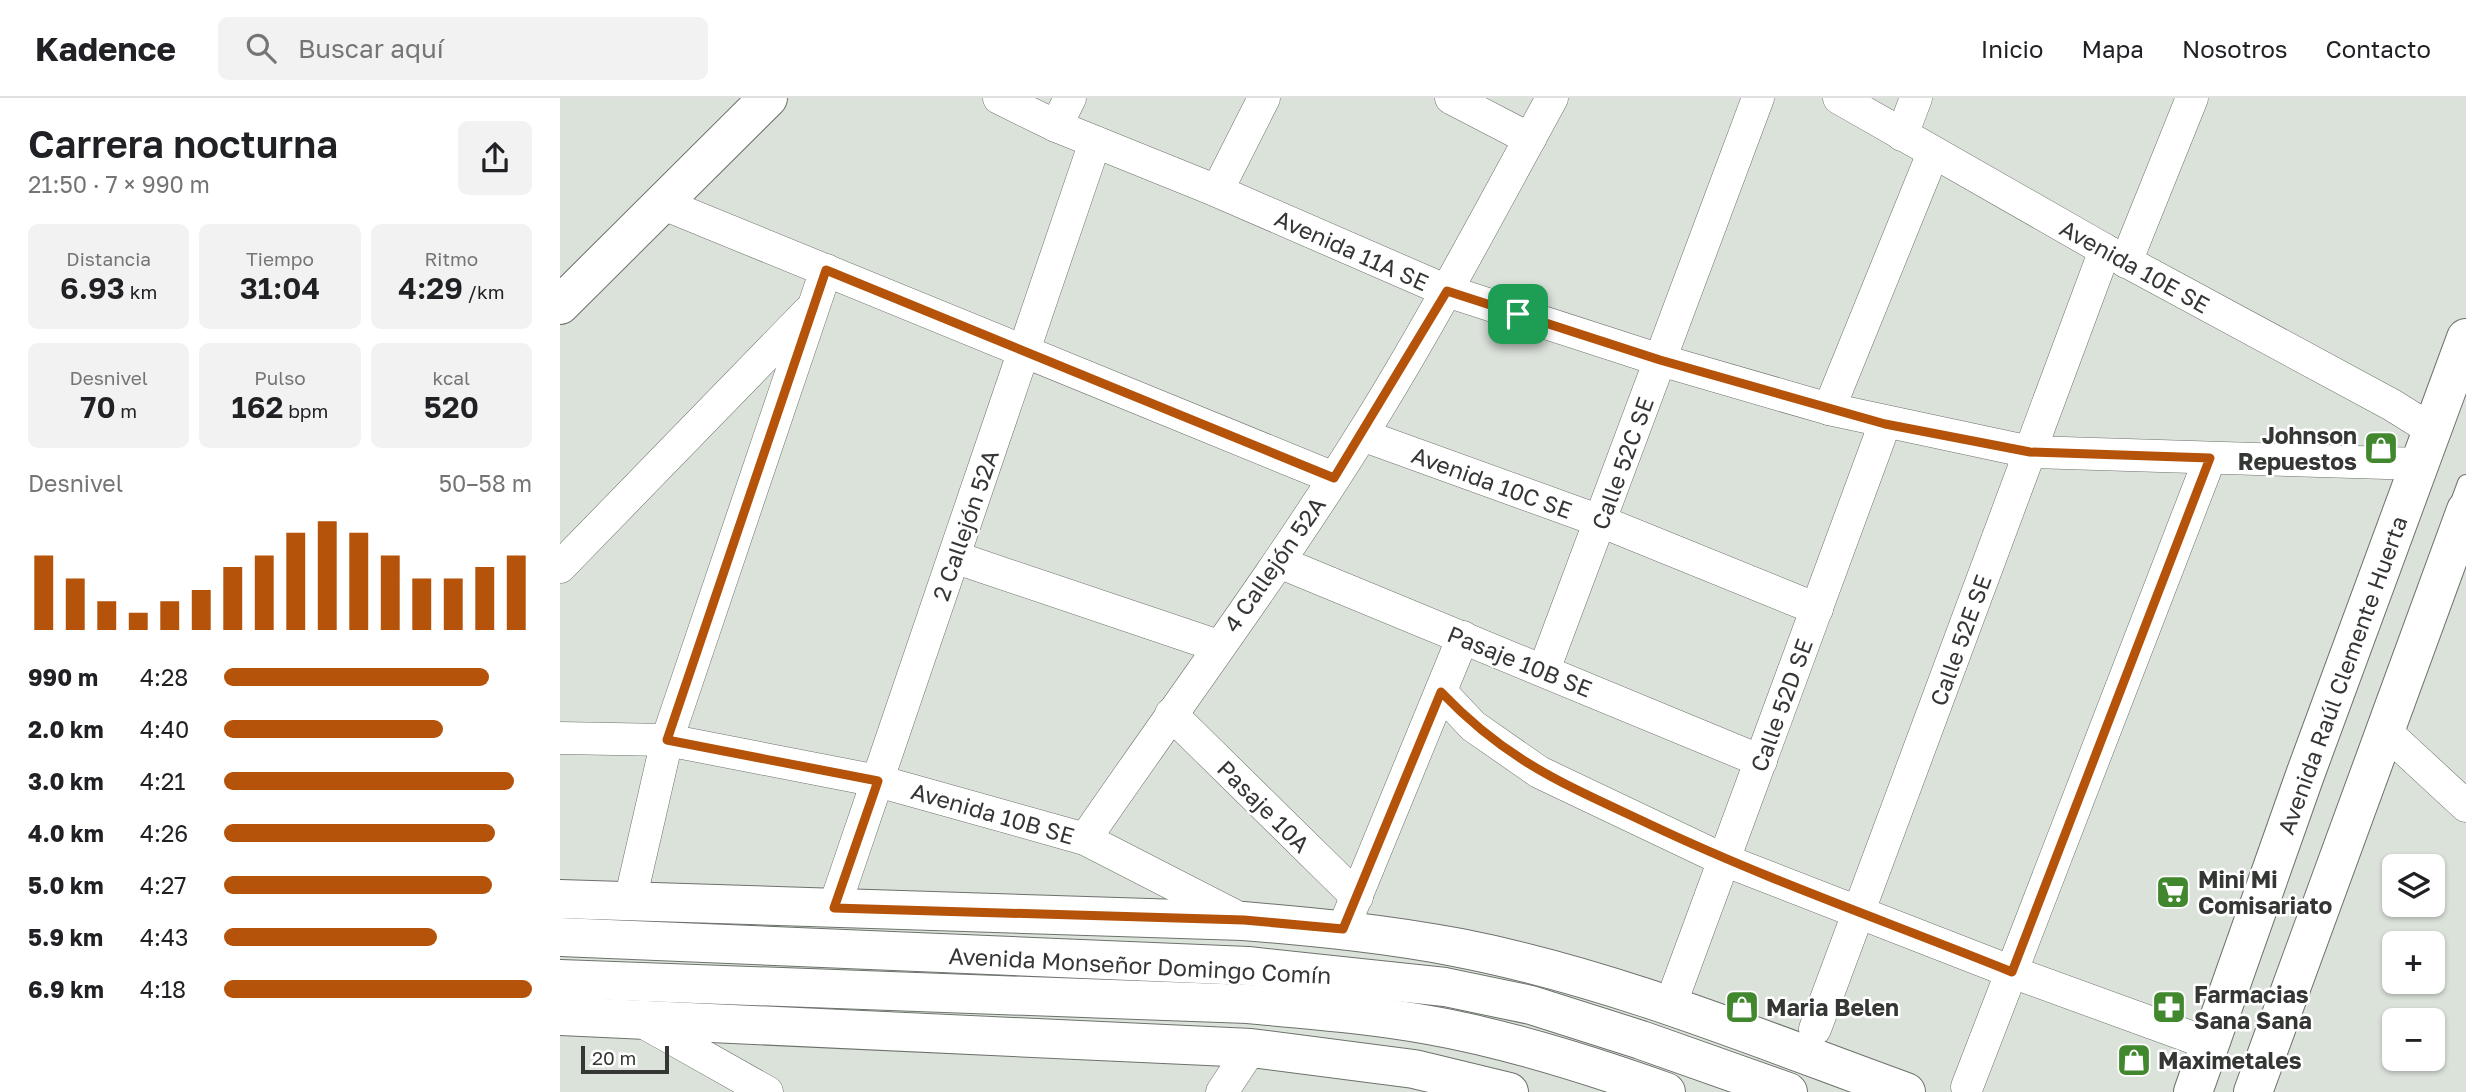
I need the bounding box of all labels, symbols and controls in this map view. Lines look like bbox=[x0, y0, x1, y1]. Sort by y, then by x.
search box bbox=[218, 17, 708, 80]
text: Kadence bbox=[35, 29, 176, 68]
icon: search bbox=[242, 29, 280, 67]
text: Buscar aquí bbox=[298, 33, 444, 64]
text: Inicio bbox=[1981, 34, 2043, 63]
text: Mapa bbox=[2081, 34, 2144, 63]
text: Nosotros bbox=[2182, 34, 2288, 63]
text: Contacto bbox=[2326, 34, 2431, 63]
text: Carrera nocturna bbox=[28, 121, 338, 166]
button: share bbox=[458, 121, 532, 195]
text: 21:50 · 7 × 990 m bbox=[28, 170, 210, 198]
street label: Avenida 11A SE bbox=[1271, 204, 1433, 296]
street label: Avenida 10E SE bbox=[2055, 213, 2215, 319]
text: Distancia bbox=[66, 247, 151, 270]
text: Tiempo bbox=[246, 247, 314, 270]
text: Ritmo bbox=[424, 247, 478, 270]
text: 6.93 bbox=[60, 270, 125, 306]
text: 31:04 bbox=[240, 270, 320, 306]
text: 4:29 bbox=[398, 270, 463, 306]
text: km bbox=[125, 280, 157, 303]
text: /km bbox=[463, 280, 504, 303]
pin bbox=[1488, 284, 1548, 344]
icon: arrive bbox=[1499, 295, 1537, 333]
text: Desnivel bbox=[69, 366, 148, 389]
text: Pulso bbox=[254, 366, 306, 389]
text: kcal bbox=[433, 366, 470, 389]
text: 70 bbox=[80, 389, 116, 425]
text: 162 bbox=[232, 389, 283, 425]
text: 520 bbox=[424, 389, 479, 425]
street label: Calle 52C SE bbox=[1585, 393, 1659, 533]
text: m bbox=[116, 399, 137, 422]
text: bpm bbox=[283, 399, 328, 422]
place label: Johnson Repuestos bbox=[2238, 421, 2357, 475]
shop icon: Johnson Repuestos bbox=[2362, 429, 2400, 467]
street label: Avenida 10C SE bbox=[1408, 440, 1576, 524]
street label: 2 Callejón 52A bbox=[926, 446, 1004, 604]
text: Desnivel bbox=[28, 469, 123, 497]
text: 50–58 m bbox=[439, 469, 532, 497]
street label: 4 Callejón 52A bbox=[1217, 491, 1331, 637]
street label: Avenida Raúl Clemente Huerta bbox=[2271, 512, 2413, 838]
street label: Calle 52E SE bbox=[1923, 571, 1997, 709]
street label: Pasaje 10B SE bbox=[1444, 619, 1596, 703]
street label: Calle 52D SE bbox=[1744, 635, 1818, 775]
text: 990 m bbox=[28, 663, 98, 691]
text: 4:28 bbox=[140, 663, 188, 691]
text: 2.0 km bbox=[28, 715, 104, 743]
text: 4:40 bbox=[140, 715, 189, 743]
street label: Pasaje 10A bbox=[1212, 754, 1316, 858]
text: 3.0 km bbox=[28, 767, 104, 795]
text: 4:21 bbox=[140, 767, 185, 795]
street label: Avenida 10B SE bbox=[908, 776, 1078, 850]
text: 4.0 km bbox=[28, 819, 104, 847]
text: 4:26 bbox=[140, 819, 188, 847]
map controls bbox=[2382, 854, 2445, 1071]
button: layers bbox=[2382, 854, 2445, 917]
place label: Mini Mi Comisariato bbox=[2198, 865, 2333, 919]
text: 5.0 km bbox=[28, 871, 104, 899]
text: 4:27 bbox=[140, 871, 186, 899]
supermarket icon: Mini Mi Comisariato bbox=[2154, 873, 2192, 911]
text: 5.9 km bbox=[28, 923, 103, 951]
text: 4:43 bbox=[140, 923, 188, 951]
button: + bbox=[2382, 931, 2445, 994]
street label: Avenida Monseñor Domingo Comín bbox=[948, 941, 1332, 989]
text: 6.9 km bbox=[28, 975, 104, 1003]
text: 4:18 bbox=[140, 975, 186, 1003]
place label: Farmacias Sana Sana bbox=[2194, 980, 2312, 1034]
shop icon: Maria Belen bbox=[1723, 988, 1761, 1026]
pharmacy icon: Farmacias Sana Sana bbox=[2150, 988, 2188, 1026]
place label: Maria Belen bbox=[1766, 993, 1899, 1021]
button: − bbox=[2382, 1008, 2445, 1071]
shop icon: Maximetales bbox=[2115, 1041, 2153, 1079]
scale bar bbox=[581, 1043, 668, 1075]
text: 20 m bbox=[592, 1046, 636, 1069]
place label: Maximetales bbox=[2158, 1046, 2302, 1074]

